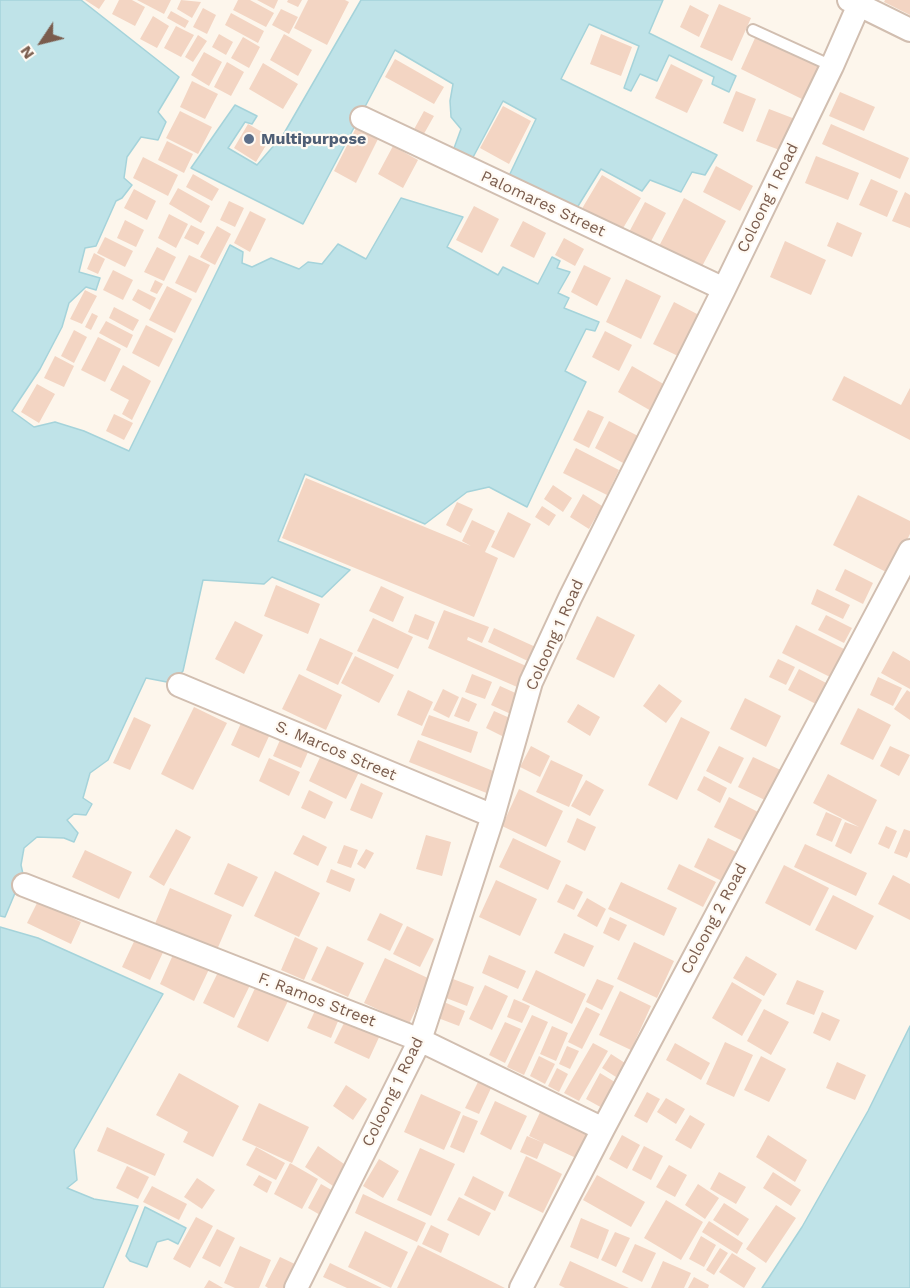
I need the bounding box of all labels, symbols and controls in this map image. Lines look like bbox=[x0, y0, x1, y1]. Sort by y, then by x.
north arrow bbox=[12, 12, 72, 72]
text: N bbox=[16, 42, 38, 63]
place label: Multipurpose bbox=[261, 129, 366, 149]
marker: Multipurpose bbox=[242, 132, 256, 146]
street label: Coloong 1 Road bbox=[733, 140, 803, 256]
street label: Palomares Street bbox=[478, 167, 608, 241]
street label: Coloong 1 Road bbox=[522, 577, 588, 693]
street label: S. Marcos Street bbox=[273, 717, 399, 785]
street label: Coloong 2 Road bbox=[677, 860, 751, 978]
street label: F. Ramos Street bbox=[256, 969, 378, 1031]
street label: Coloong 1 Road bbox=[358, 1034, 428, 1150]

